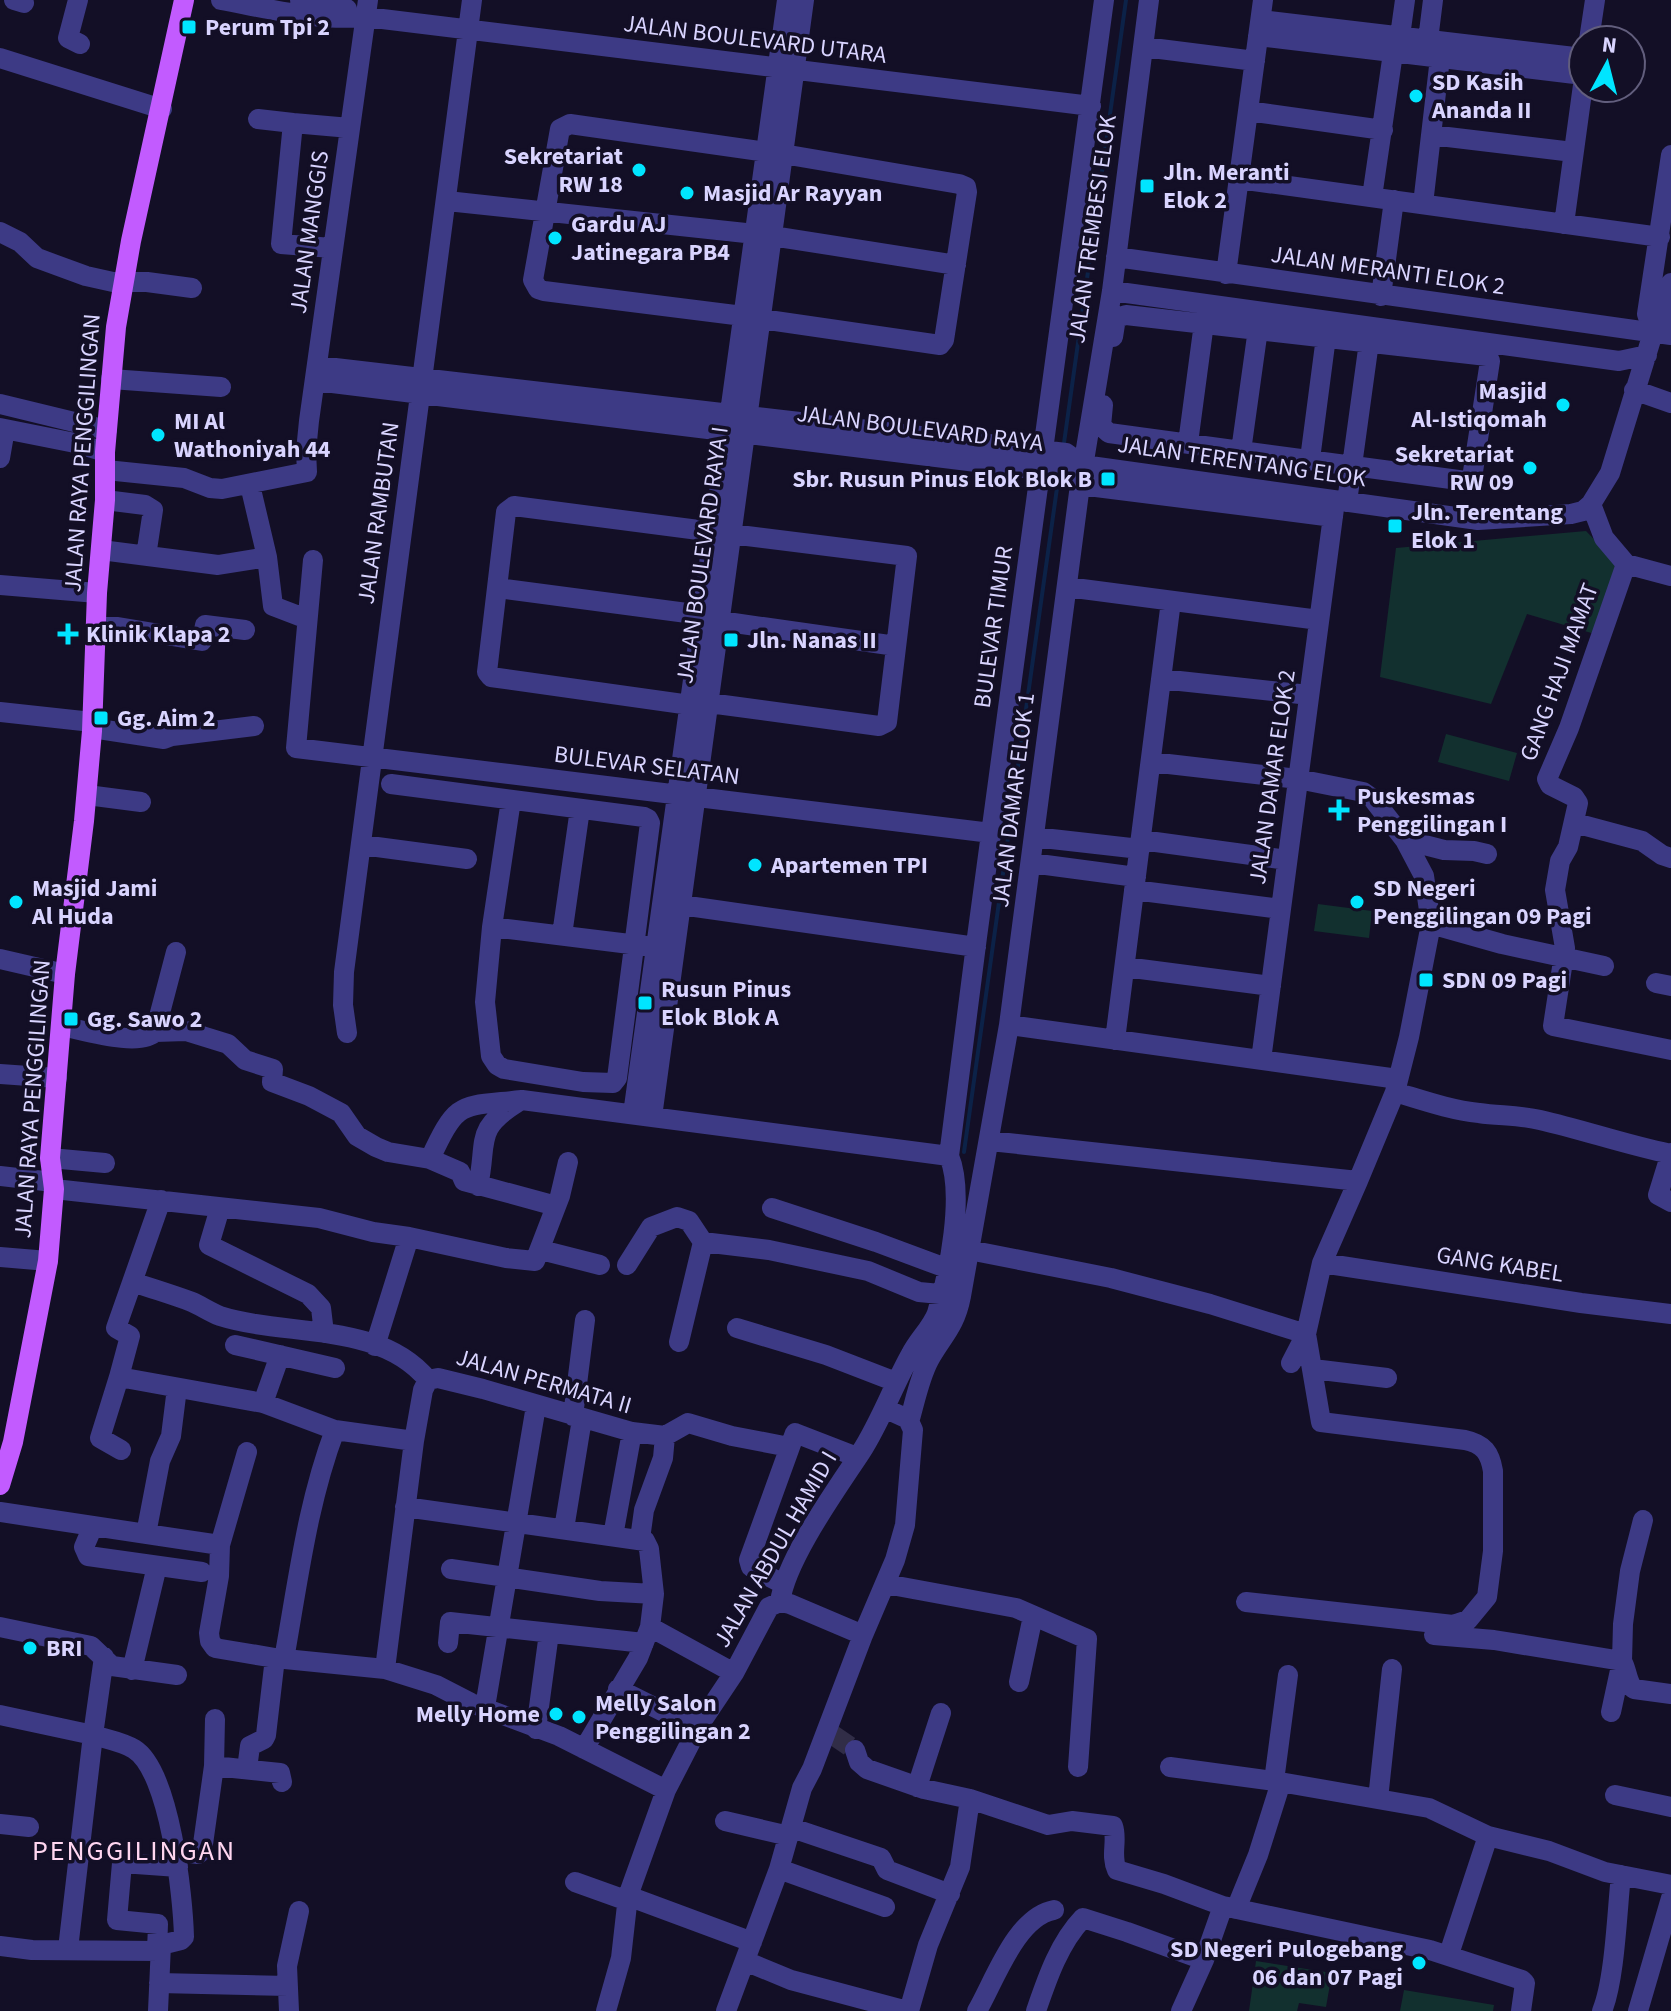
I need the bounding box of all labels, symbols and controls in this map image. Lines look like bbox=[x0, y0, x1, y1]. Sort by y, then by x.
street label: JALAN BOULEVARD UTARA bbox=[621, 6, 888, 73]
place label: Perum Tpi 2 bbox=[205, 10, 330, 45]
marker: Perum Tpi 2 bbox=[180, 18, 198, 36]
north arrow bbox=[1567, 24, 1647, 104]
text: N bbox=[1600, 28, 1619, 62]
place label: SD Kasih Ananda II bbox=[1431, 65, 1532, 128]
marker: SD Kasih Ananda II bbox=[1407, 87, 1425, 105]
street label: JALAN TREMBESI ELOK bbox=[1059, 112, 1126, 346]
place label: Sekretariat RW 18 bbox=[504, 139, 623, 202]
street label: JALAN MANGGIS bbox=[281, 148, 338, 316]
place label: Jln. Meranti Elok 2 bbox=[1163, 155, 1290, 218]
marker: Sekretariat RW 18 bbox=[630, 161, 648, 179]
place label: Masjid Ar Rayyan bbox=[703, 176, 883, 211]
marker: Jln. Meranti Elok 2 bbox=[1138, 177, 1156, 195]
marker: Masjid Ar Rayyan bbox=[678, 184, 696, 202]
place label: Gardu AJ Jatinegara PB4 bbox=[571, 207, 730, 270]
marker: Gardu AJ Jatinegara PB4 bbox=[546, 229, 564, 247]
street label: JALAN MERANTI ELOK 2 bbox=[1269, 237, 1507, 304]
street label: JALAN RAYA PENGGILINGAN bbox=[55, 313, 110, 594]
place label: Masjid Al-Istiqomah bbox=[1410, 374, 1547, 437]
street label: JALAN BOULEVARD RAYA bbox=[795, 396, 1045, 461]
marker: Masjid Al-Istiqomah bbox=[1554, 396, 1572, 414]
place label: MI Al Wathoniyah 44 bbox=[174, 404, 331, 467]
street label: JALAN RAMBUTAN bbox=[348, 420, 409, 606]
street label: JALAN BOULEVARD RAYA I bbox=[667, 424, 738, 686]
marker: MI Al Wathoniyah 44 bbox=[149, 426, 167, 444]
street label: JALAN TERENTANG ELOK bbox=[1115, 427, 1369, 496]
place label: Sekretariat RW 09 bbox=[1395, 437, 1514, 500]
marker: Sekretariat RW 09 bbox=[1521, 459, 1539, 477]
place label: Sbr. Rusun Pinus Elok Blok B bbox=[792, 462, 1092, 497]
marker: Sbr. Rusun Pinus Elok Blok B bbox=[1099, 470, 1117, 488]
place label: Jln. Terentang Elok 1 bbox=[1411, 495, 1563, 558]
marker: Jln. Terentang Elok 1 bbox=[1386, 517, 1404, 535]
street label: BULEVAR TIMUR bbox=[965, 543, 1022, 710]
street label: GANG HAJI MAMAT bbox=[1511, 578, 1608, 766]
place label: Klinik Klapa 2 bbox=[86, 617, 230, 652]
marker: Klinik Klapa 2 bbox=[57, 623, 79, 645]
place label: Jln. Nanas II bbox=[747, 623, 877, 658]
marker: Jln. Nanas II bbox=[722, 631, 740, 649]
street label: JALAN DAMAR ELOK 2 bbox=[1240, 668, 1305, 887]
street label: JALAN DAMAR ELOK 1 bbox=[983, 691, 1044, 910]
place label: Gg. Aim 2 bbox=[117, 701, 216, 736]
marker: Gg. Aim 2 bbox=[92, 709, 110, 727]
street label: BULEVAR SELATAN bbox=[552, 737, 742, 794]
place label: Puskesmas Penggilingan I bbox=[1357, 779, 1507, 842]
marker: Puskesmas Penggilingan I bbox=[1328, 799, 1350, 821]
place label: Apartemen TPI bbox=[770, 848, 928, 883]
marker: Apartemen TPI bbox=[746, 856, 764, 874]
place label: Masjid Jami Al Huda bbox=[31, 871, 157, 934]
place label: SD Negeri Penggilingan 09 Pagi bbox=[1373, 871, 1592, 934]
marker: Masjid Jami Al Huda bbox=[7, 893, 25, 911]
marker: SD Negeri Penggilingan 09 Pagi bbox=[1348, 893, 1366, 911]
street label: JALAN RAYA PENGGILINGAN bbox=[5, 959, 60, 1240]
place label: SDN 09 Pagi bbox=[1442, 963, 1567, 998]
marker: SDN 09 Pagi bbox=[1417, 971, 1435, 989]
place label: Rusun Pinus Elok Blok A bbox=[661, 972, 791, 1035]
marker: Rusun Pinus Elok Blok A bbox=[636, 994, 654, 1012]
place label: Gg. Sawo 2 bbox=[87, 1002, 202, 1037]
marker: Gg. Sawo 2 bbox=[62, 1010, 80, 1028]
street label: GANG KABEL bbox=[1434, 1237, 1566, 1292]
street label: JALAN PERMATA II bbox=[452, 1340, 636, 1423]
street label: JALAN ABDUL HAMID I bbox=[705, 1444, 846, 1654]
place label: BRI bbox=[46, 1631, 82, 1666]
marker: BRI bbox=[21, 1639, 39, 1657]
place label: Melly Salon Penggilingan 2 bbox=[595, 1686, 751, 1749]
place label: Melly Home bbox=[416, 1697, 540, 1732]
marker: Melly Home bbox=[547, 1705, 565, 1723]
marker: Melly Salon Penggilingan 2 bbox=[570, 1708, 588, 1726]
district label: PENGGILINGAN bbox=[32, 1831, 236, 1871]
place label: SD Negeri Pulogebang 06 dan 07 Pagi bbox=[1170, 1932, 1403, 1995]
marker: SD Negeri Pulogebang 06 dan 07 Pagi bbox=[1410, 1954, 1428, 1972]

